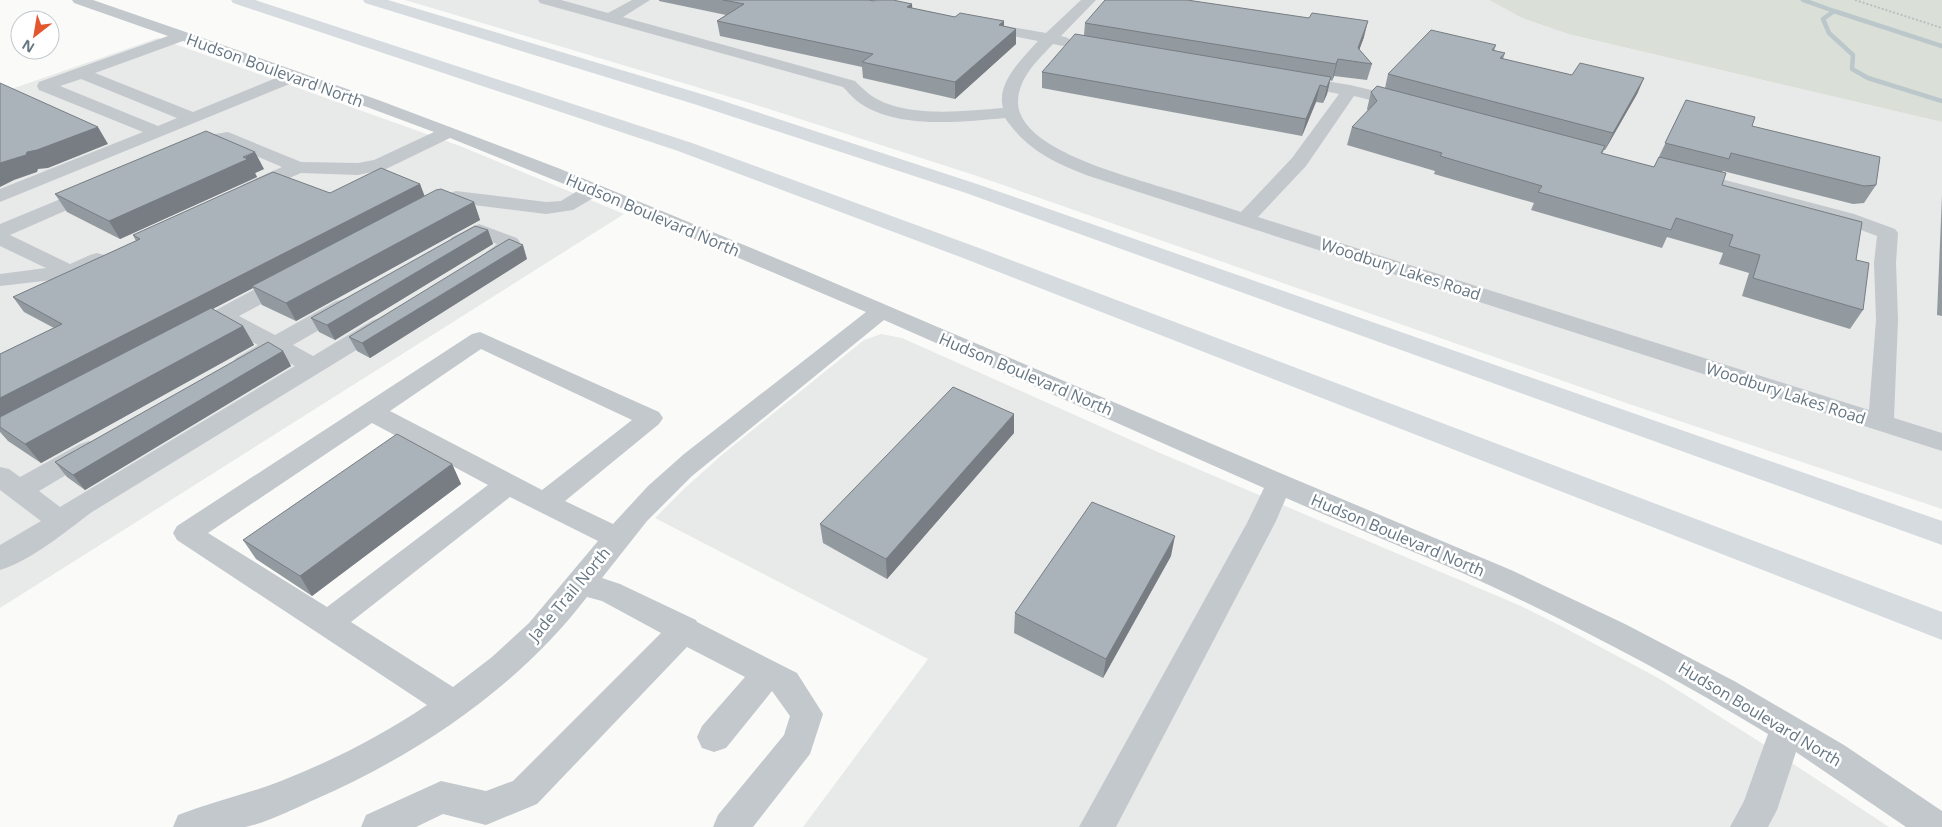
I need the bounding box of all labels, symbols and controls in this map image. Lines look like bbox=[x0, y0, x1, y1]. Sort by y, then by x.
north arrow bbox=[10, 10, 60, 60]
street label: Hudson Boulevard North bbox=[184, 28, 366, 112]
text: N bbox=[18, 35, 38, 58]
street label: Hudson Boulevard North bbox=[563, 168, 743, 262]
street label: Woodbury Lakes Road bbox=[1318, 233, 1484, 305]
street label: Hudson Boulevard North bbox=[936, 327, 1116, 421]
street label: Woodbury Lakes Road bbox=[1703, 357, 1869, 429]
street label: Hudson Boulevard North bbox=[1308, 488, 1488, 582]
street label: Jade Trail North bbox=[522, 542, 615, 647]
street label: Hudson Boulevard North bbox=[1674, 657, 1846, 771]

